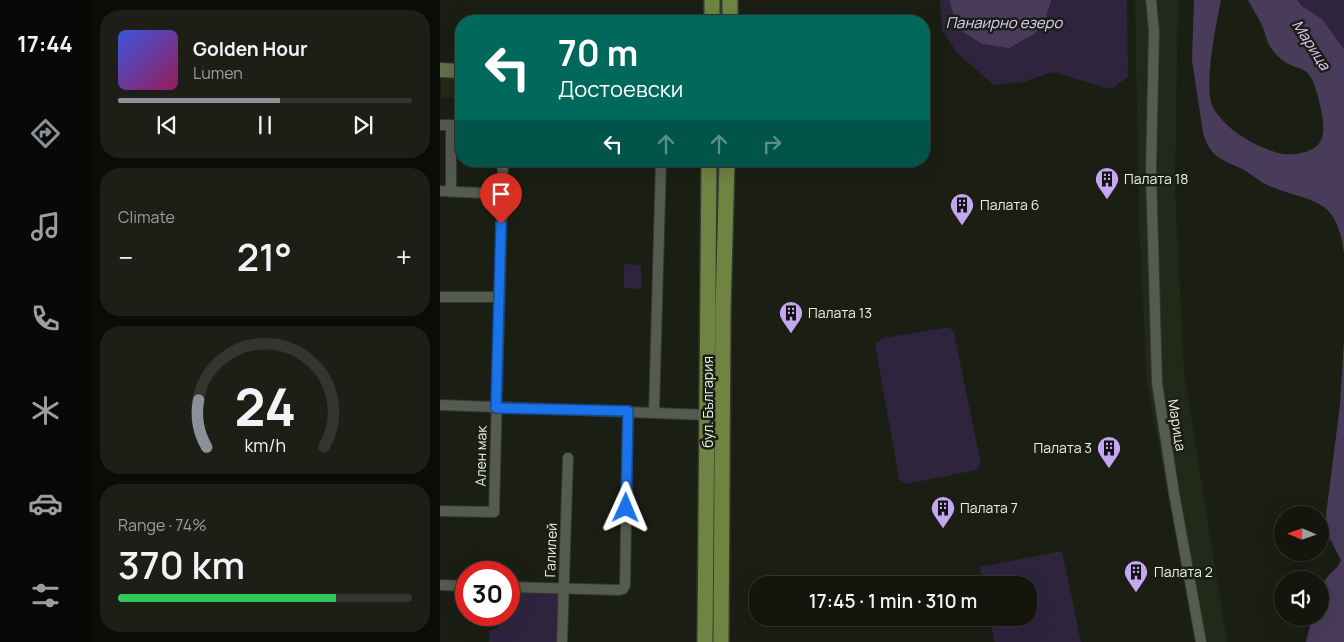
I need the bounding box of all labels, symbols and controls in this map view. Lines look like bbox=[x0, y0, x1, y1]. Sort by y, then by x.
water label: Панаирно езеро bbox=[946, 12, 1063, 33]
water label: Марица bbox=[1287, 16, 1336, 74]
text: 17:44 bbox=[17, 29, 73, 59]
text: 70 m bbox=[558, 29, 638, 77]
icon: left bbox=[475, 35, 540, 100]
text: Golden Hour bbox=[193, 36, 307, 62]
text: Lumen bbox=[193, 62, 243, 84]
text: Достоевски bbox=[558, 74, 683, 104]
icon: previous bbox=[153, 111, 181, 139]
icon: pause bbox=[251, 111, 279, 139]
icon: next bbox=[349, 111, 377, 139]
icon: directions bbox=[28, 116, 63, 151]
icon: left bbox=[599, 130, 627, 158]
icon: ahead bbox=[652, 130, 680, 158]
icon: ahead bbox=[705, 130, 733, 158]
icon: right bbox=[758, 130, 786, 158]
building icon: Палата 18 bbox=[1094, 166, 1120, 200]
place label: Палата 18 bbox=[1124, 169, 1188, 188]
pin bbox=[480, 173, 522, 224]
icon: arrive bbox=[487, 180, 515, 208]
building icon: Палата 6 bbox=[949, 192, 975, 226]
place label: Палата 6 bbox=[980, 195, 1039, 214]
text: Climate bbox=[118, 206, 175, 228]
icon: music bbox=[28, 209, 63, 244]
text: 21° bbox=[237, 230, 292, 282]
text: − bbox=[118, 238, 133, 276]
text: + bbox=[396, 238, 412, 276]
building icon: Палата 13 bbox=[778, 300, 804, 334]
icon: phone bbox=[28, 301, 63, 336]
place label: Палата 13 bbox=[808, 303, 872, 322]
street label: бул. България bbox=[698, 356, 717, 448]
text: 24 bbox=[234, 371, 296, 442]
icon: climate bbox=[28, 393, 63, 428]
street label: Марица bbox=[1164, 398, 1191, 452]
street label: Ален мак bbox=[470, 424, 491, 486]
text: km/h bbox=[244, 433, 286, 457]
building icon: Палата 3 bbox=[1096, 435, 1122, 469]
place label: Палата 3 bbox=[1034, 438, 1092, 457]
position arrow bbox=[599, 481, 651, 533]
icon: car bbox=[28, 486, 63, 521]
building icon: Палата 7 bbox=[930, 495, 956, 529]
place label: Палата 7 bbox=[960, 498, 1018, 517]
north arrow bbox=[1274, 506, 1329, 561]
map controls bbox=[1274, 506, 1329, 626]
text: Range · 74% bbox=[118, 514, 207, 536]
street label: Галилей bbox=[540, 522, 561, 578]
text: 370 km bbox=[118, 538, 245, 590]
building icon: Палата 2 bbox=[1123, 559, 1149, 593]
speed limit sign: 30 bbox=[455, 561, 520, 626]
place label: Палата 2 bbox=[1154, 562, 1213, 581]
button: sound bbox=[1274, 571, 1329, 626]
icon: filters bbox=[28, 578, 63, 613]
text: 17:45 · 1 min · 310 m bbox=[809, 588, 977, 614]

